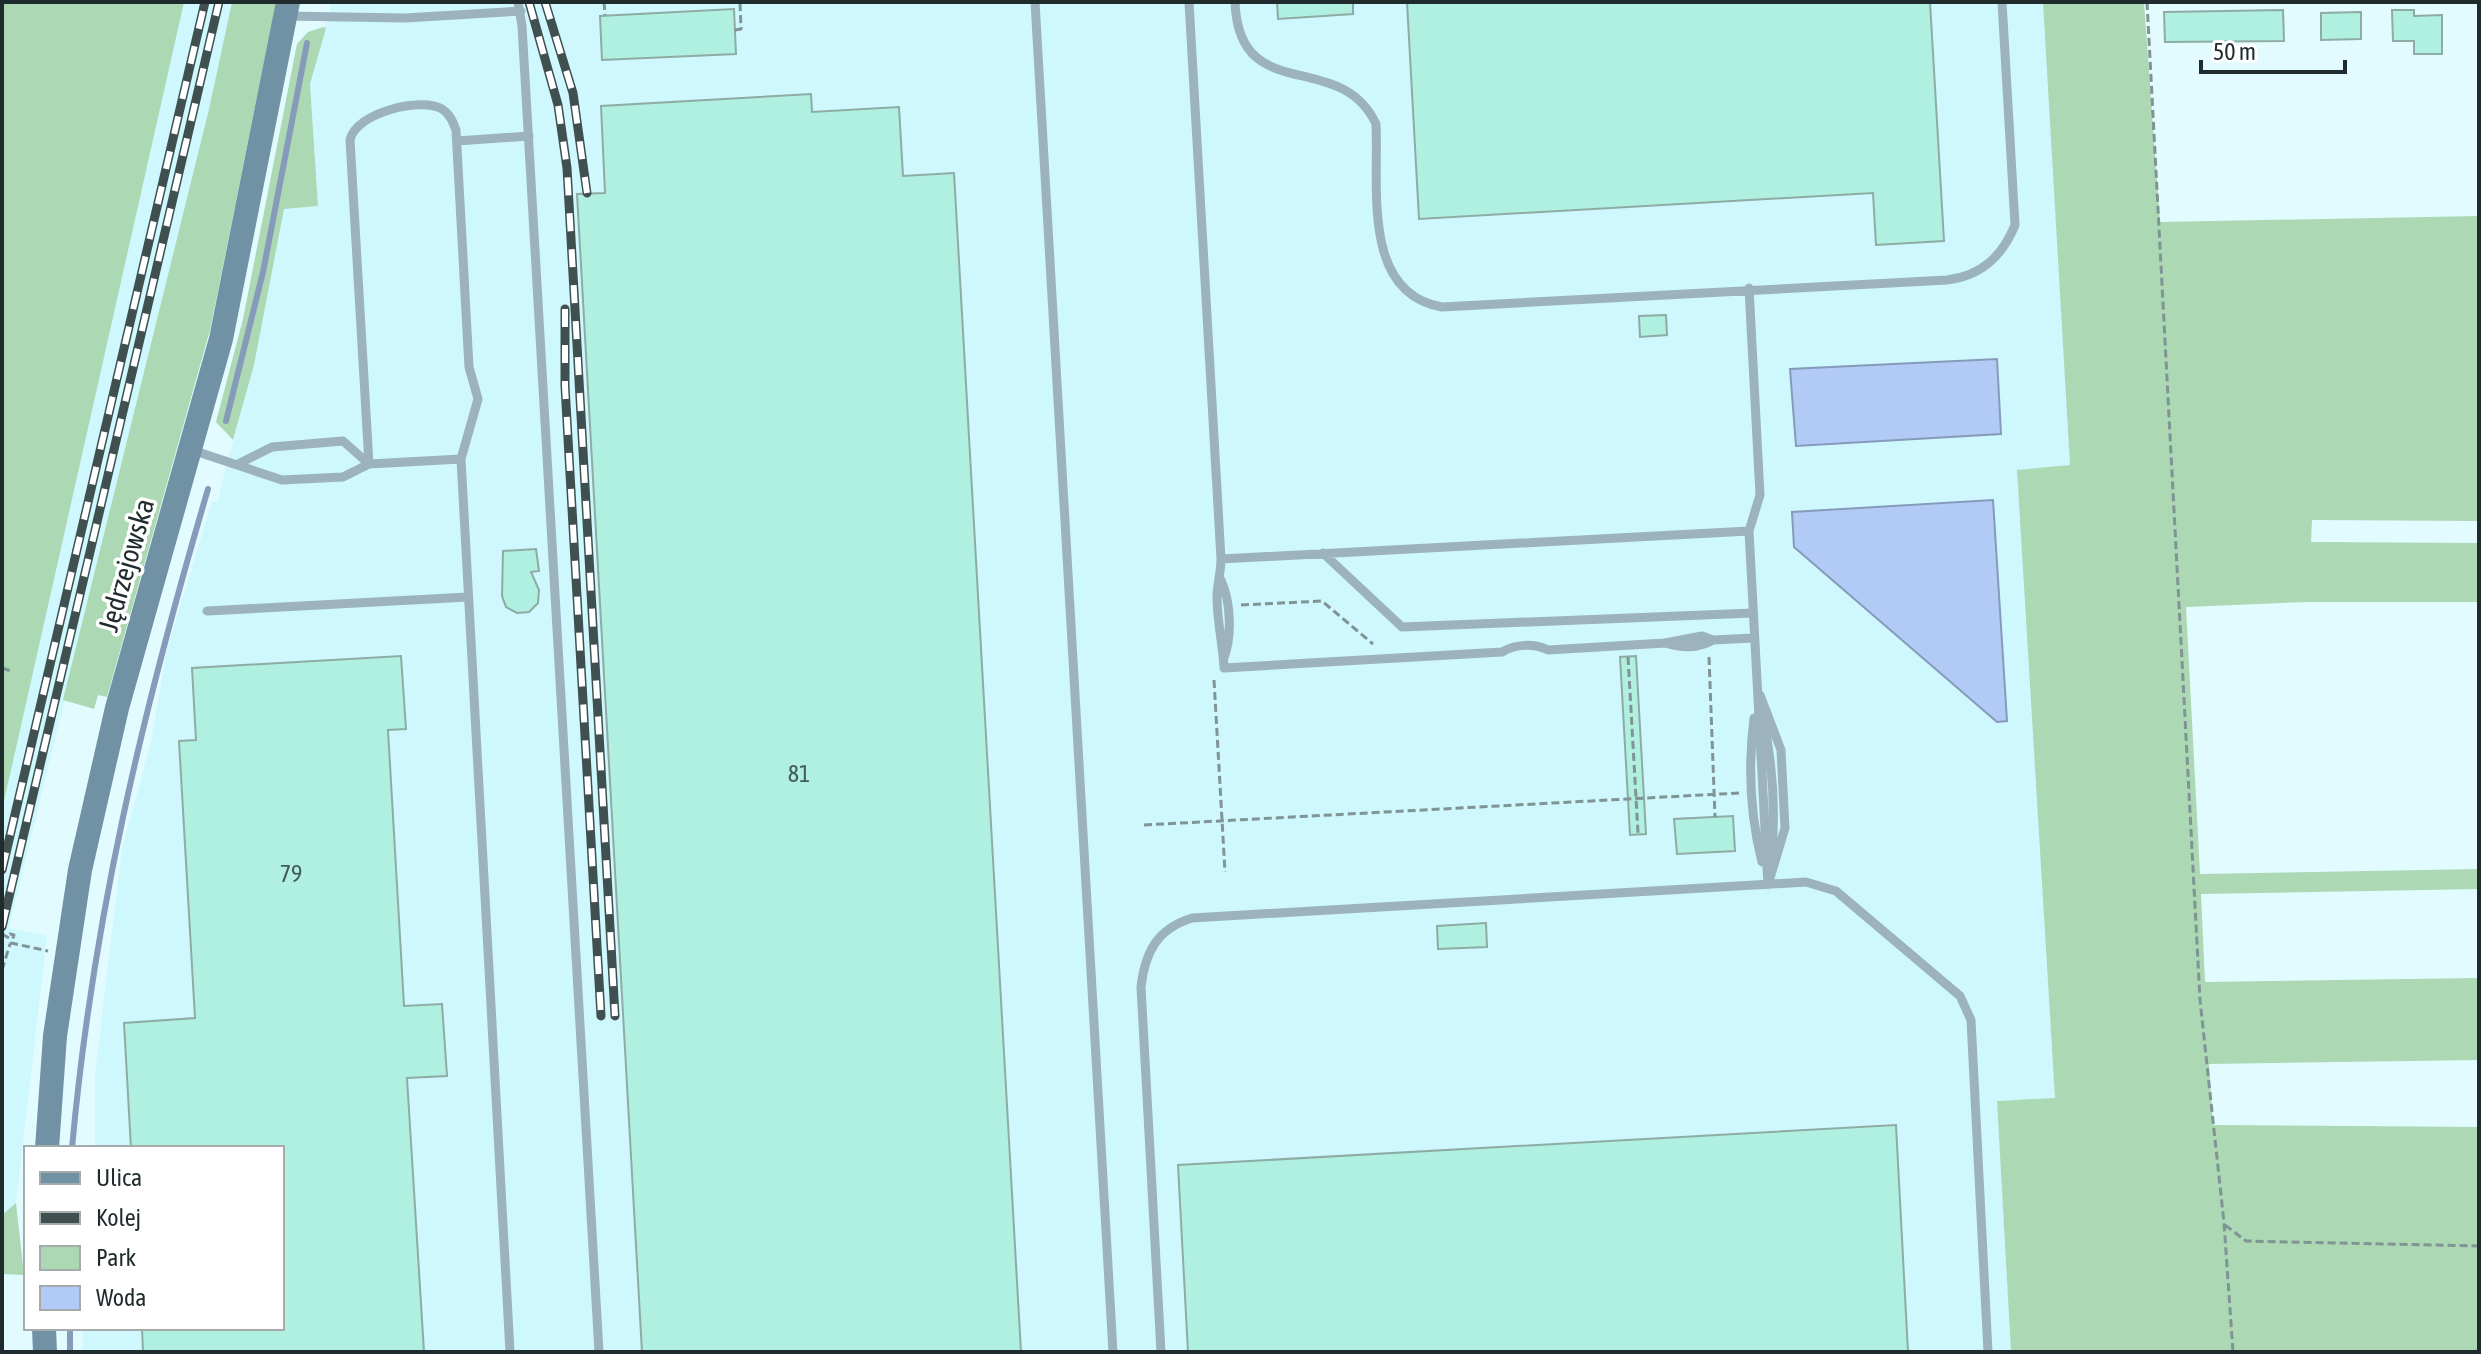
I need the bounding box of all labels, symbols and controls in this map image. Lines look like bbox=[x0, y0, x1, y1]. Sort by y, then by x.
scale bar bbox=[2201, 24, 2345, 74]
text: 50 m bbox=[2213, 38, 2256, 65]
street label: Jędrzejowska bbox=[92, 495, 160, 635]
house number: 81 bbox=[788, 760, 810, 787]
house number: 79 bbox=[280, 860, 302, 887]
legend bbox=[24, 1146, 284, 1330]
text: Ulica bbox=[96, 1164, 142, 1191]
text: Kolej bbox=[96, 1204, 141, 1231]
text: Park bbox=[96, 1244, 137, 1271]
text: Woda bbox=[96, 1284, 147, 1311]

